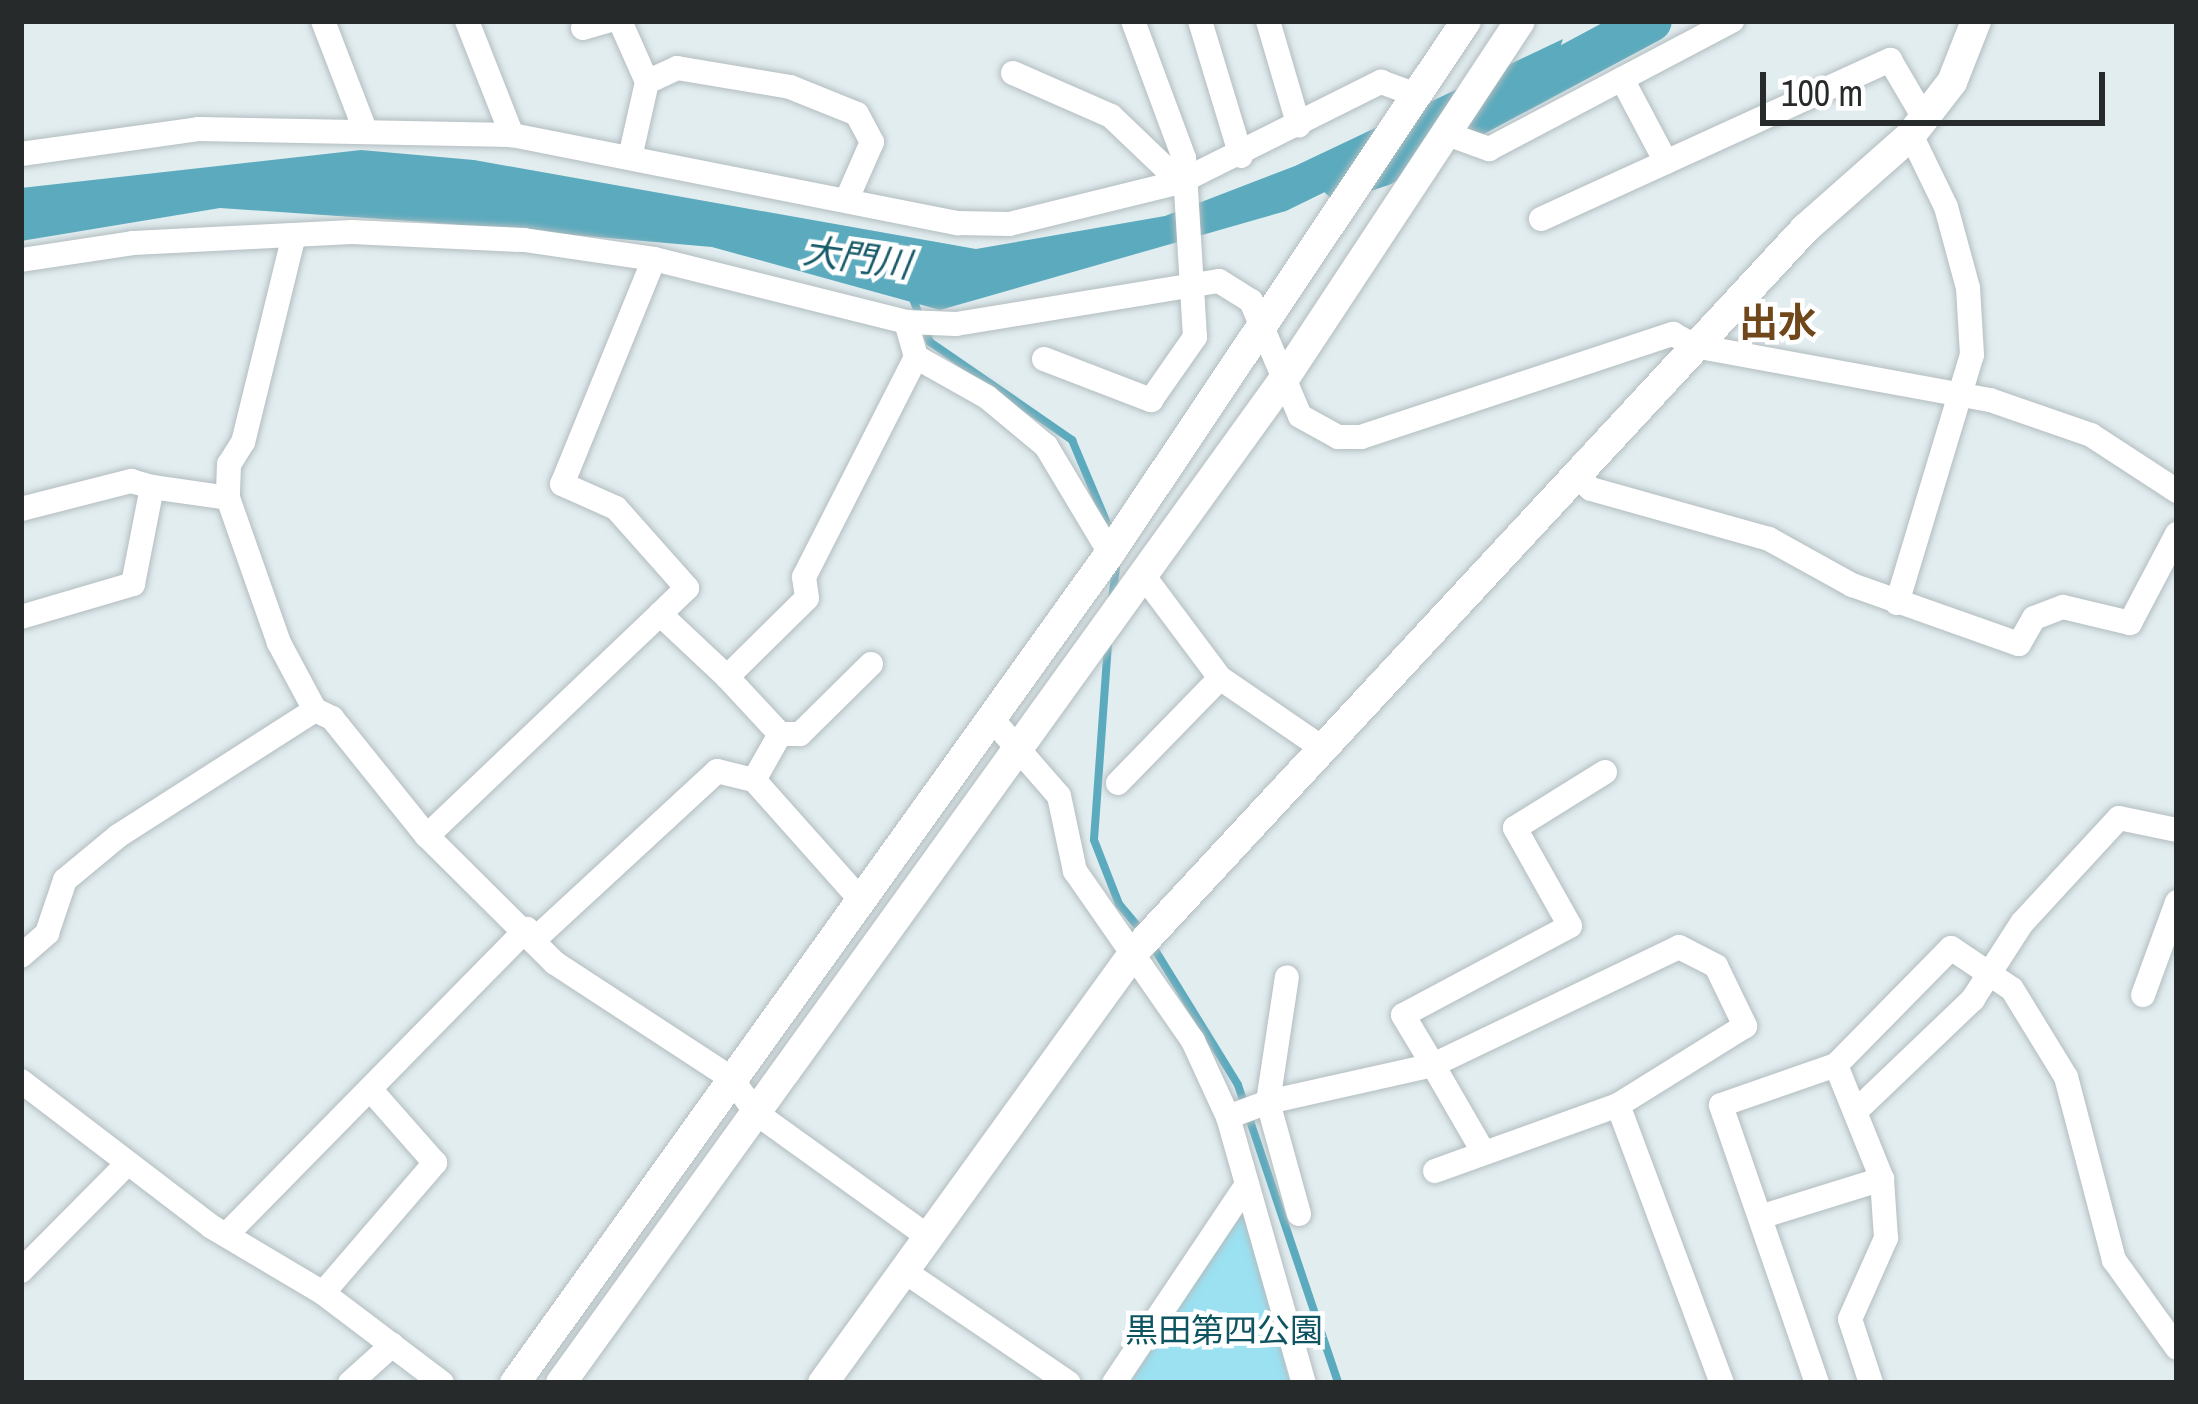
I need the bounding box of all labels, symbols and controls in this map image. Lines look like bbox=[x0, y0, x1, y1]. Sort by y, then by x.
scale bar bbox=[1766, 48, 2111, 122]
text: 100 m bbox=[1781, 69, 1863, 117]
water label: 大門川 bbox=[801, 229, 913, 287]
district label: 出水 bbox=[1739, 299, 1817, 345]
park label: 黒田第四公園 bbox=[1125, 1311, 1323, 1351]

